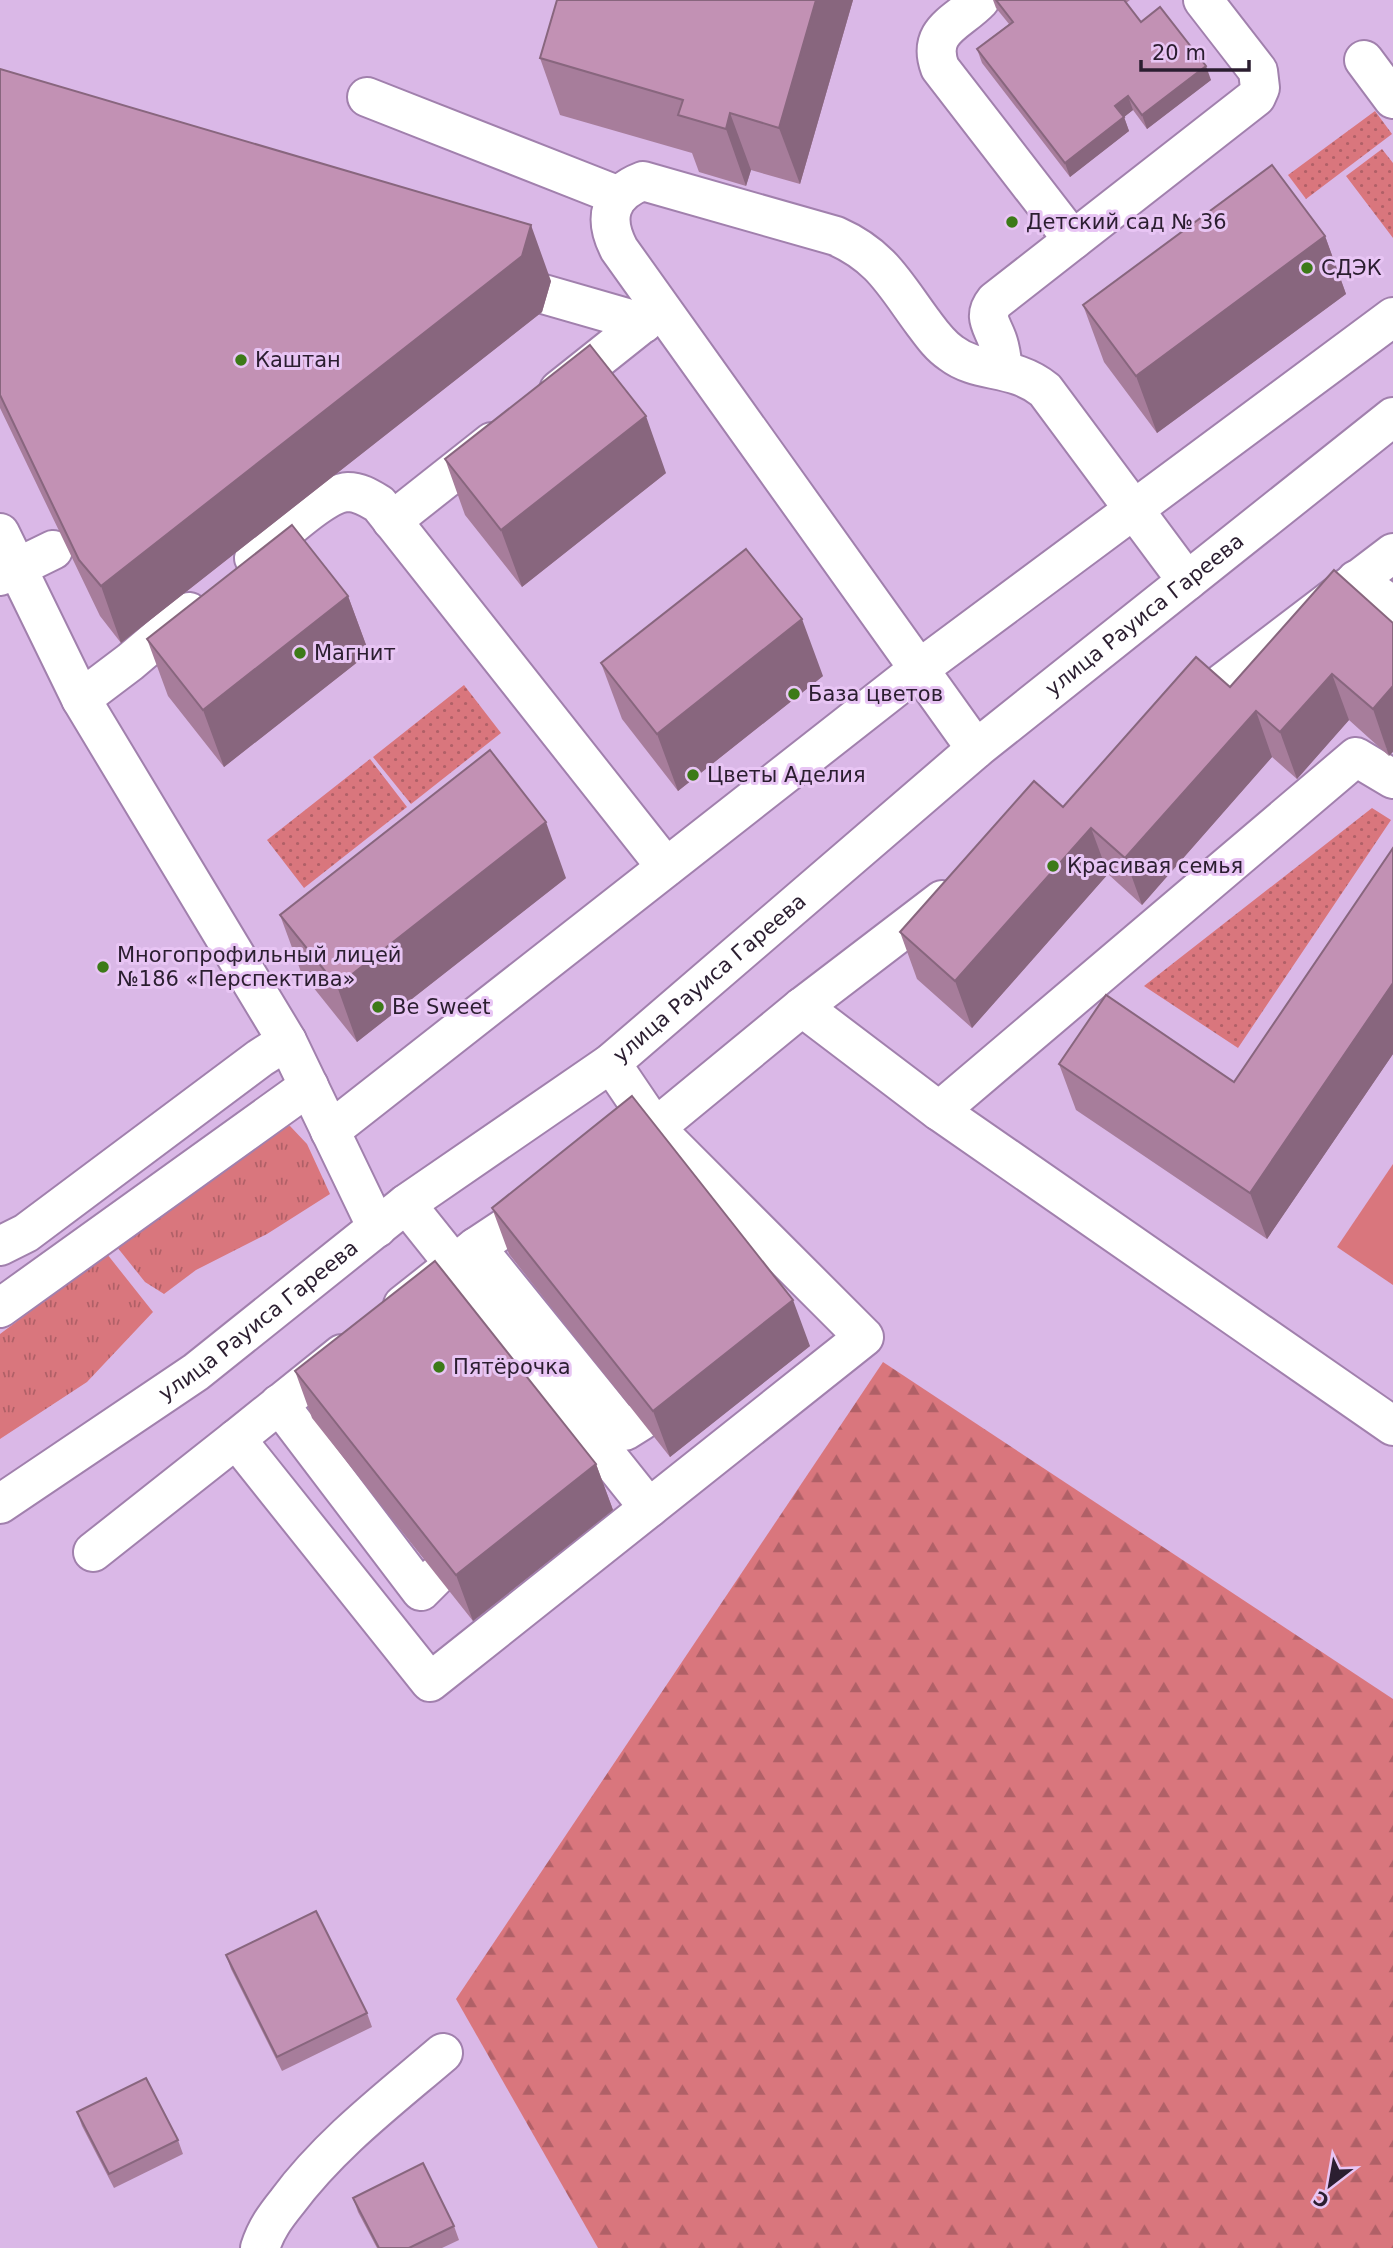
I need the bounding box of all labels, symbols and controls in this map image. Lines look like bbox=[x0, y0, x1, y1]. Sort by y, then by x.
scale bar bbox=[1141, 28, 1250, 72]
text: 20 m bbox=[1152, 41, 1206, 65]
place label: Детский сад № 36 bbox=[1026, 210, 1227, 234]
marker: Детский сад № 36 bbox=[1004, 214, 1020, 230]
place label: СДЭК bbox=[1321, 256, 1382, 280]
marker: СДЭК bbox=[1299, 260, 1315, 276]
place label: Каштан bbox=[255, 348, 341, 372]
marker: Каштан bbox=[233, 352, 249, 368]
street label: улица Рауиса Гареева bbox=[1041, 529, 1248, 701]
place label: Магнит bbox=[314, 641, 396, 665]
marker: Магнит bbox=[292, 645, 308, 661]
place label: База цветов bbox=[808, 682, 943, 706]
marker: База цветов bbox=[786, 686, 802, 702]
place label: Цветы Аделия bbox=[707, 763, 866, 787]
marker: Цветы Аделия bbox=[685, 767, 701, 783]
place label: Красивая семья bbox=[1067, 854, 1243, 878]
marker: Красивая семья bbox=[1045, 858, 1061, 874]
street label: улица Рауиса Гареева bbox=[608, 889, 811, 1068]
place label: Многопрофильный лицей №186 «Перспектива» bbox=[117, 943, 401, 991]
marker: Многопрофильный лицей №186 «Перспектива» bbox=[95, 959, 111, 975]
place label: Be Sweet bbox=[392, 995, 491, 1019]
marker: Be Sweet bbox=[370, 999, 386, 1015]
street label: улица Рауиса Гареева bbox=[154, 1235, 363, 1406]
place label: Пятёрочка bbox=[453, 1355, 571, 1379]
marker: Пятёрочка bbox=[431, 1359, 447, 1375]
north arrow bbox=[1295, 2150, 1365, 2220]
text: С bbox=[1310, 2187, 1333, 2213]

